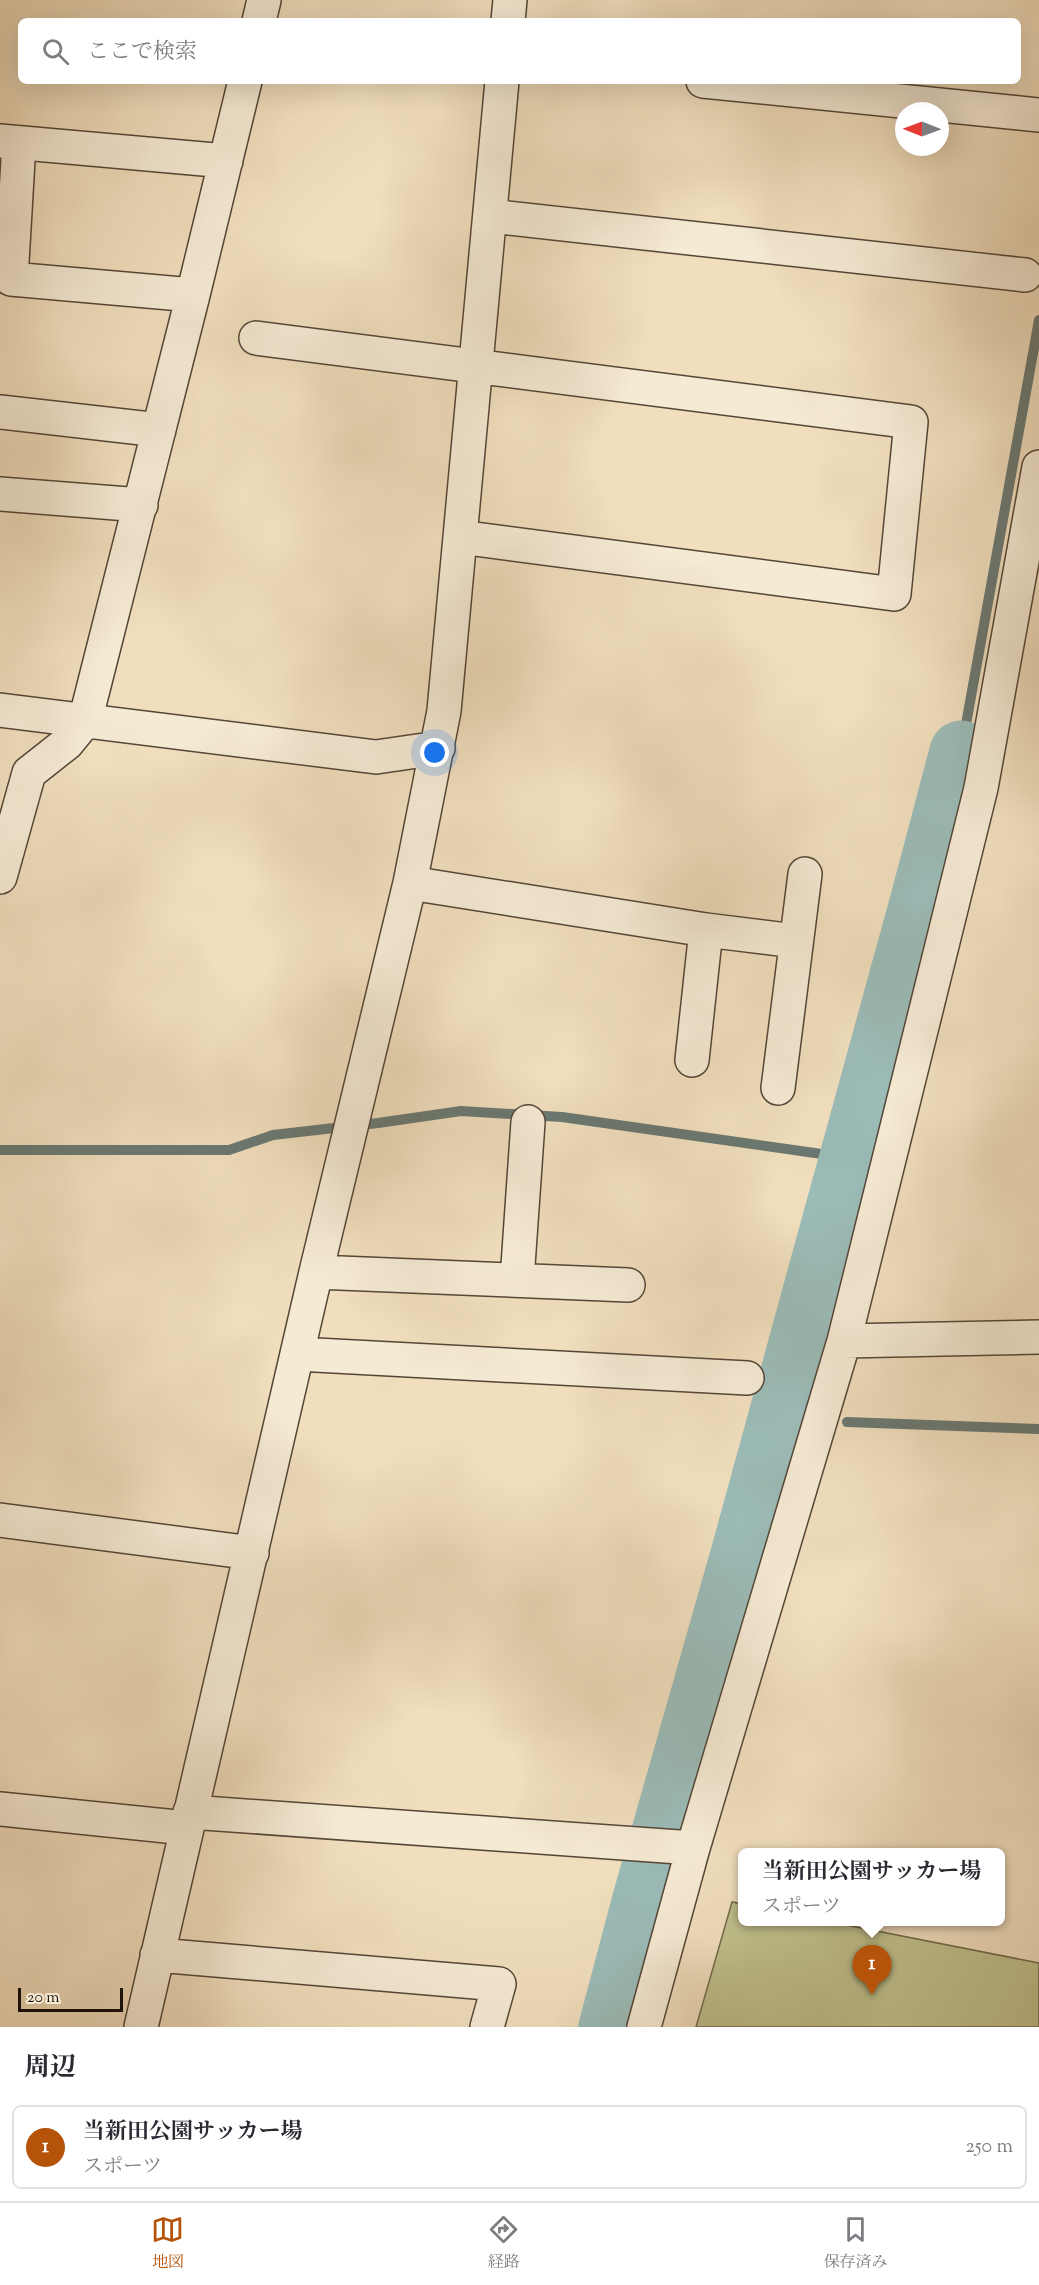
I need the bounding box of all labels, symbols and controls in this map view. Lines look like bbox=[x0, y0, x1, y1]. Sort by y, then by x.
search box bbox=[18, 18, 1021, 84]
icon: search bbox=[39, 35, 72, 68]
text: ここで検索 bbox=[87, 37, 197, 69]
north arrow bbox=[895, 102, 949, 156]
your location bbox=[420, 738, 449, 767]
popup bbox=[738, 1848, 1005, 1926]
text: 当新田公園サッカー場 bbox=[762, 1857, 981, 1889]
text: スポーツ bbox=[762, 1893, 841, 1922]
pin: 1 bbox=[852, 1946, 892, 1995]
scale bar bbox=[18, 1985, 123, 2012]
text: 20 m bbox=[27, 1987, 60, 2010]
text: 周辺 bbox=[24, 2050, 76, 2087]
text: 当新田公園サッカー場 bbox=[83, 2117, 303, 2149]
text: 1 bbox=[42, 2133, 49, 2162]
text: 250 m bbox=[965, 2133, 1013, 2162]
text: スポーツ bbox=[83, 2153, 162, 2182]
tab: 地図 bbox=[151, 2213, 184, 2275]
tab: 経路 bbox=[487, 2213, 520, 2275]
tab: 保存済み bbox=[823, 2213, 887, 2275]

